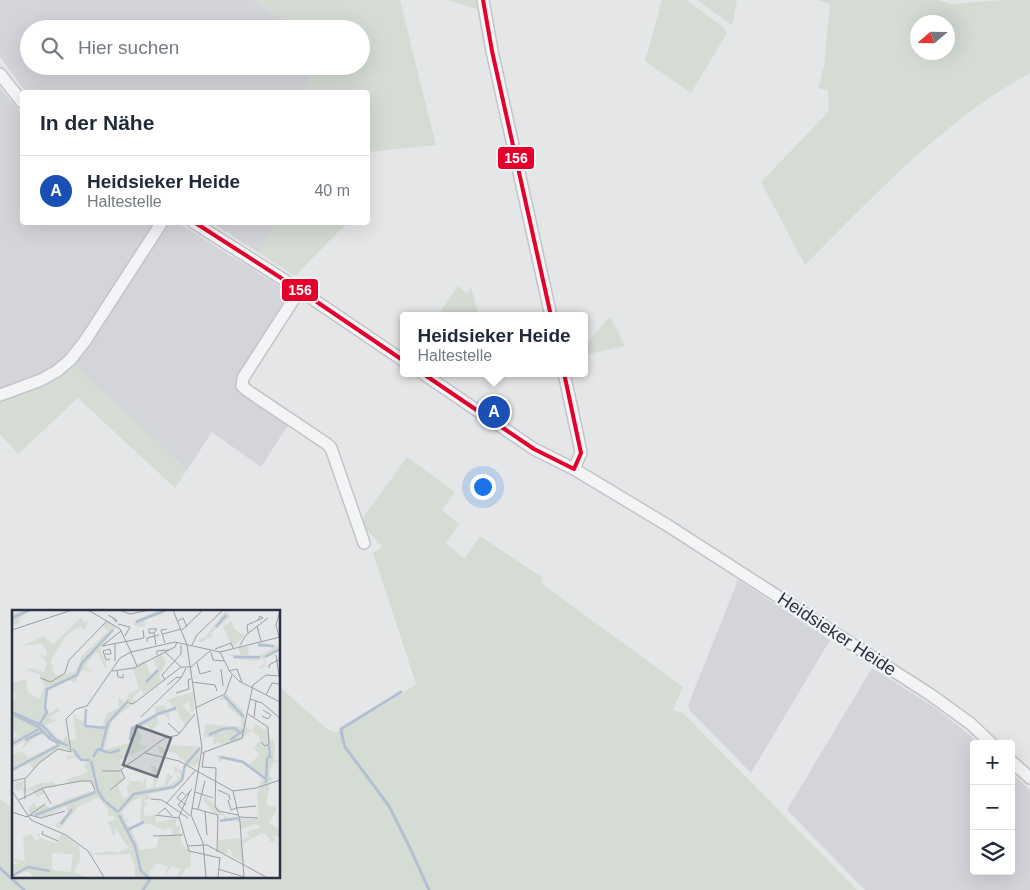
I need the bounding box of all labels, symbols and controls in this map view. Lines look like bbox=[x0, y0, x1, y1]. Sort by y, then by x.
north arrow bbox=[910, 15, 955, 60]
search box bbox=[20, 20, 370, 75]
icon: search bbox=[38, 34, 66, 62]
text: Hier suchen bbox=[78, 37, 179, 58]
text: In der Nähe bbox=[40, 111, 154, 134]
line badge: 156 bbox=[497, 146, 535, 170]
text: 156 bbox=[504, 150, 528, 166]
text: Heidsieker Heide bbox=[87, 171, 240, 192]
text: A bbox=[50, 182, 62, 199]
text: 40 m bbox=[314, 182, 350, 199]
text: Haltestelle bbox=[87, 193, 162, 210]
line badge: 156 bbox=[281, 278, 319, 302]
text: 156 bbox=[288, 282, 312, 298]
popup bbox=[400, 312, 588, 377]
text: Heidsieker Heide bbox=[417, 325, 571, 346]
text: Haltestelle bbox=[417, 347, 492, 364]
pin: A bbox=[478, 393, 510, 431]
your location bbox=[470, 474, 496, 500]
street label: Heidsieker Heide bbox=[774, 588, 900, 680]
inset map bbox=[12, 610, 280, 878]
map controls bbox=[970, 740, 1015, 875]
button: + bbox=[970, 740, 1015, 785]
button: − bbox=[970, 785, 1015, 830]
button: layers bbox=[970, 830, 1015, 875]

